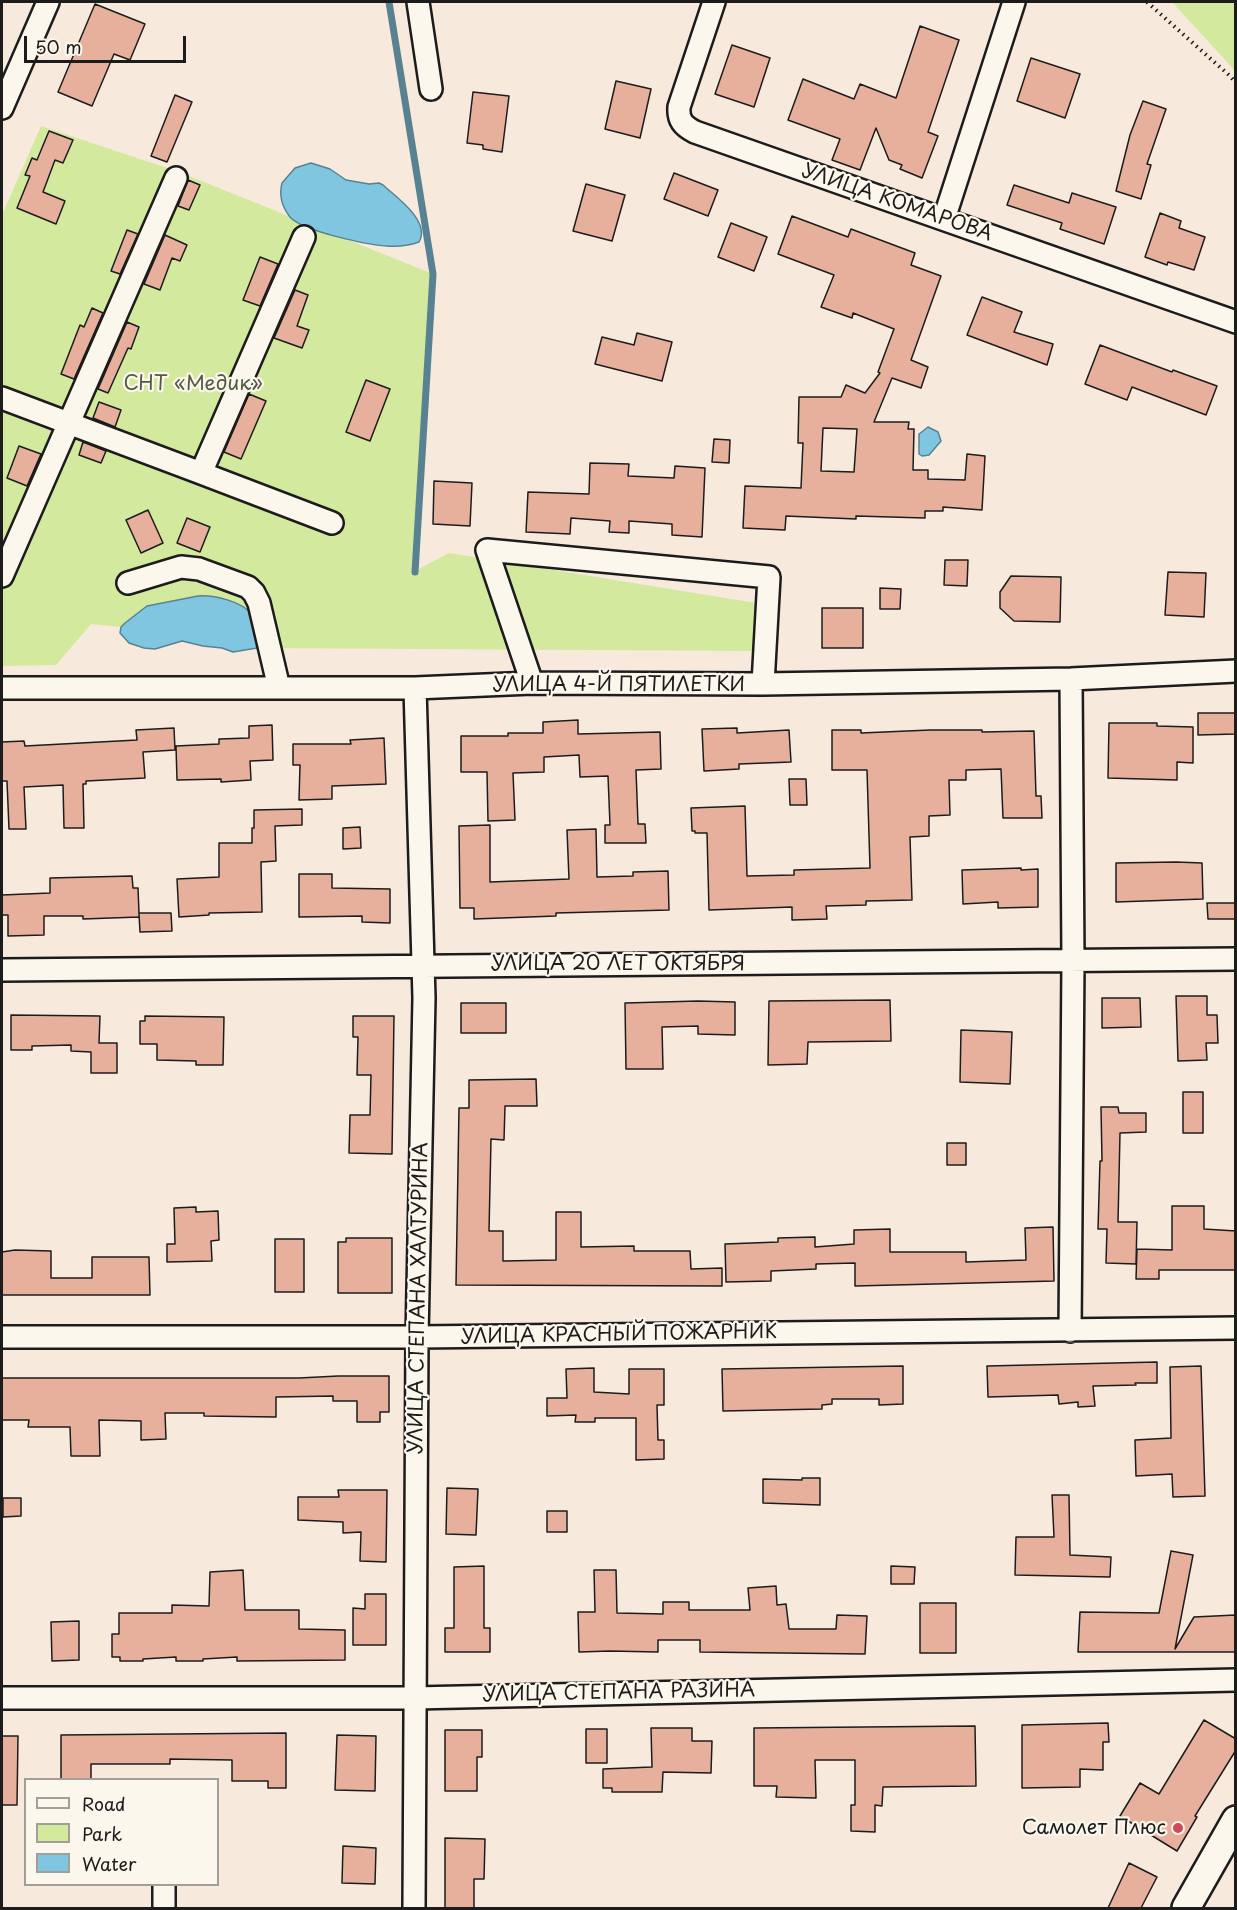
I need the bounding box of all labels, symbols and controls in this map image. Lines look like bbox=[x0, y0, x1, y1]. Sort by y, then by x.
scale bar bbox=[27, 24, 189, 62]
text: 50 m bbox=[35, 33, 82, 60]
street label: УЛИЦА КОМАРОВА bbox=[799, 159, 995, 247]
park label: СНТ «Медик» bbox=[123, 372, 263, 396]
street label: УЛИЦА 4-Й ПЯТИЛЕТКИ bbox=[493, 673, 745, 697]
street label: УЛИЦА 20 ЛЕТ ОКТЯБРЯ bbox=[491, 952, 745, 976]
street label: УЛИЦА СТЕПАНА ХАЛТУРИНА bbox=[404, 1142, 434, 1454]
street label: УЛИЦА КРАСНЫЙ ПОЖАРНИК bbox=[461, 1320, 777, 1350]
street label: УЛИЦА СТЕПАНА РАЗИНА bbox=[483, 1679, 755, 1707]
legend bbox=[24, 1778, 219, 1886]
text: Road bbox=[82, 1790, 126, 1817]
place label: Самолет Плюс bbox=[1022, 1816, 1166, 1840]
text: Park bbox=[82, 1820, 122, 1847]
marker: Самолет Плюс bbox=[1171, 1821, 1185, 1835]
text: Water bbox=[82, 1850, 136, 1877]

